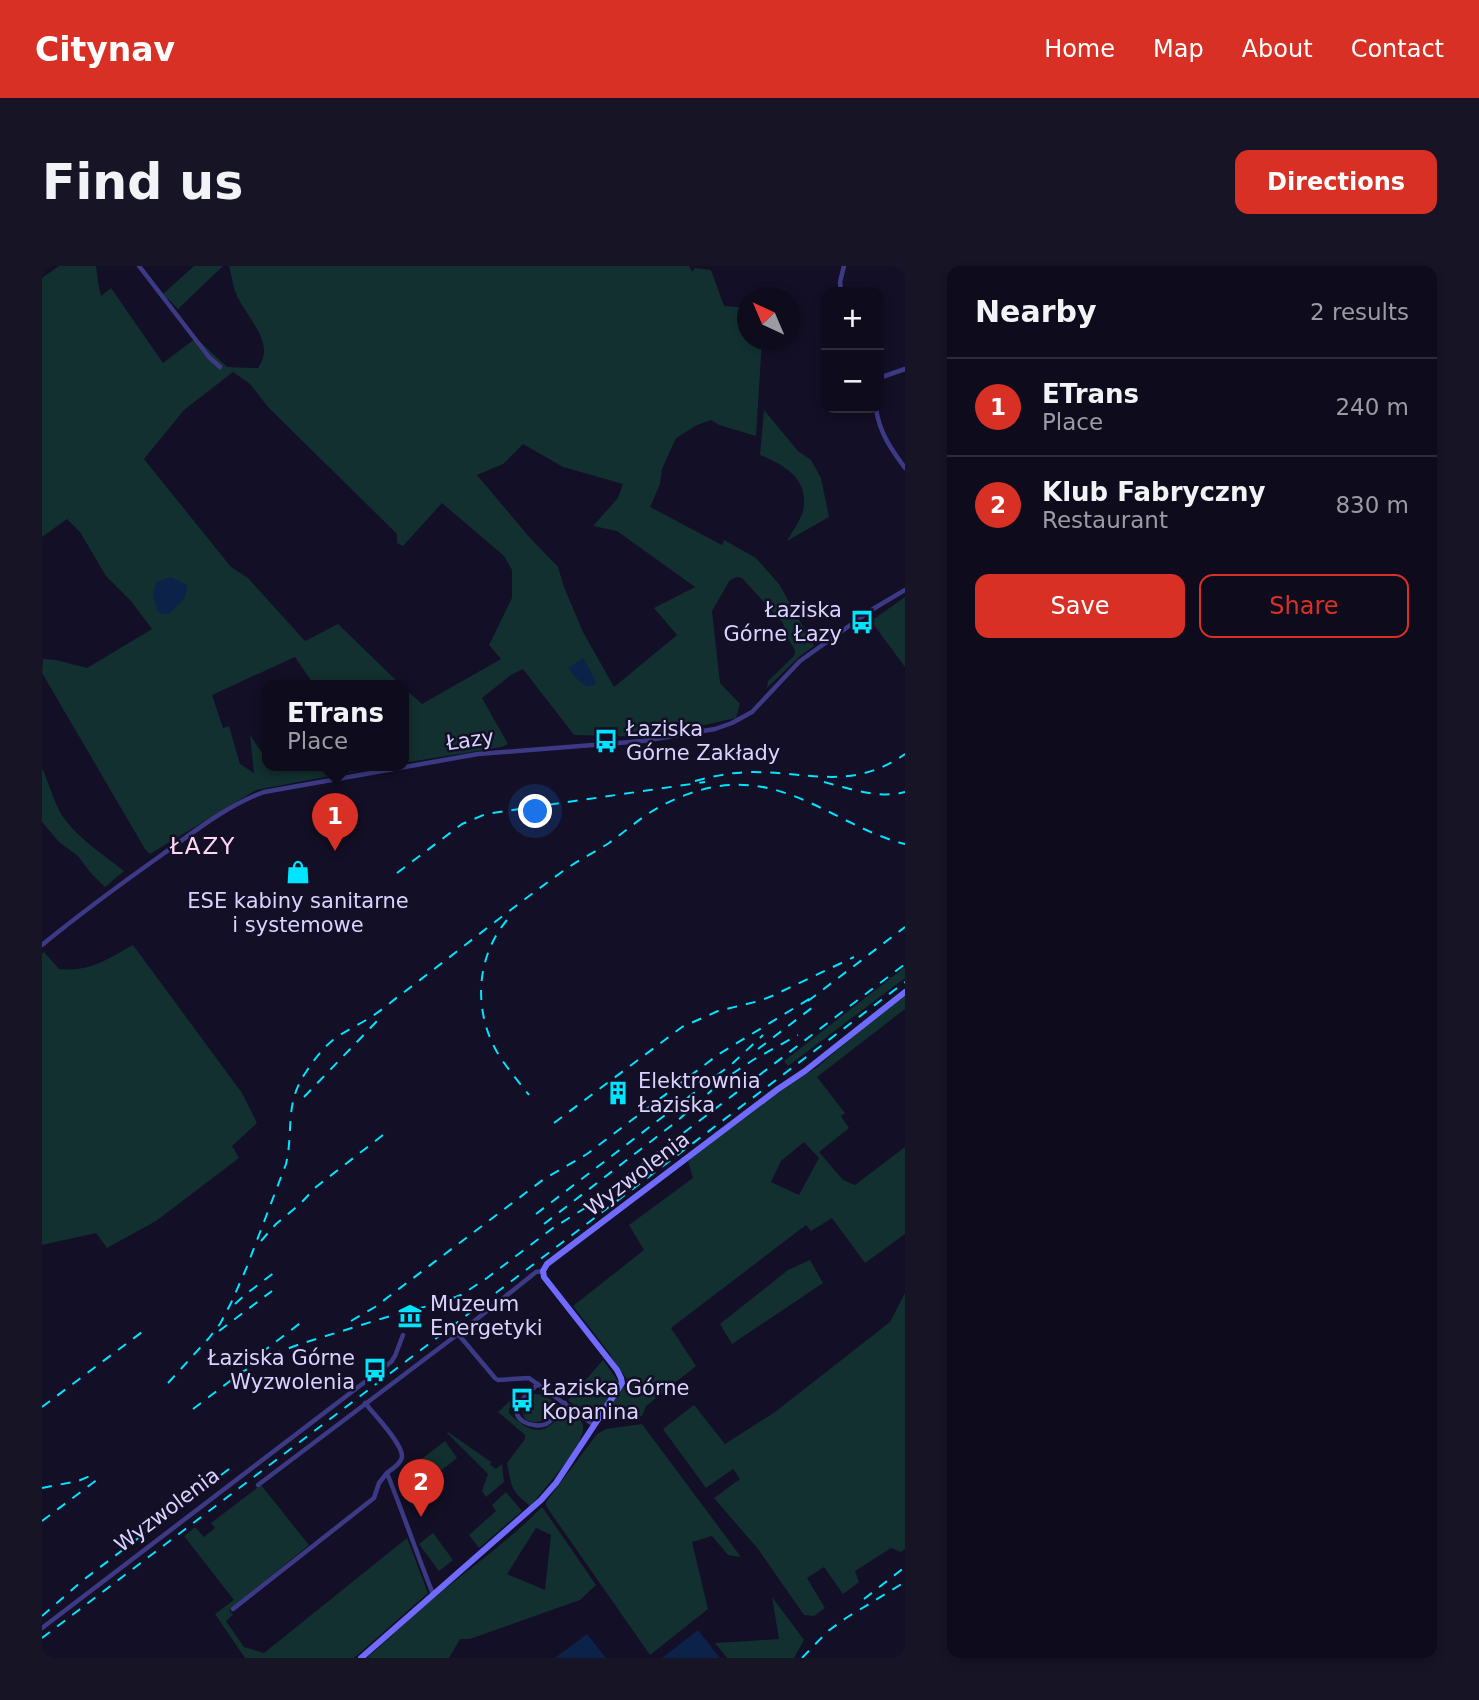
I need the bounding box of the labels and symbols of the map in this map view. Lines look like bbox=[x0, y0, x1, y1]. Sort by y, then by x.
north arrow bbox=[737, 287, 800, 350]
place label: Łaziska Górne Łazy bbox=[724, 598, 842, 646]
bus stop icon: Łaziska Górne Łazy bbox=[848, 608, 876, 636]
place label: Łaziska Górne Zakłady bbox=[625, 717, 780, 765]
street label: Łazy bbox=[444, 725, 495, 755]
bus stop icon: Łaziska Górne Zakłady bbox=[592, 727, 620, 755]
pin: 1 bbox=[312, 793, 358, 851]
your location bbox=[518, 794, 552, 828]
district label: ŁAZY bbox=[169, 833, 236, 859]
shop icon: ESE kabiny sanitarne i systemowe bbox=[284, 858, 312, 886]
place label: ESE kabiny sanitarne i systemowe bbox=[187, 889, 409, 937]
place label: Elektrownia Łaziska bbox=[637, 1069, 761, 1117]
building icon: Elektrownia Łaziska bbox=[604, 1079, 632, 1107]
street label: Wyzwolenia bbox=[580, 1127, 694, 1221]
place label: Muzeum Energetyki bbox=[430, 1292, 543, 1340]
museum icon: Muzeum Energetyki bbox=[396, 1302, 424, 1330]
place label: Łaziska Górne Wyzwolenia bbox=[207, 1346, 355, 1394]
bus stop icon: Łaziska Górne Wyzwolenia bbox=[361, 1356, 389, 1384]
place label: Łaziska Górne Kopanina bbox=[541, 1376, 689, 1424]
bus stop icon: Łaziska Górne Kopanina bbox=[508, 1386, 536, 1414]
pin: 2 bbox=[398, 1459, 444, 1517]
street label: Wyzwolenia bbox=[110, 1463, 224, 1557]

